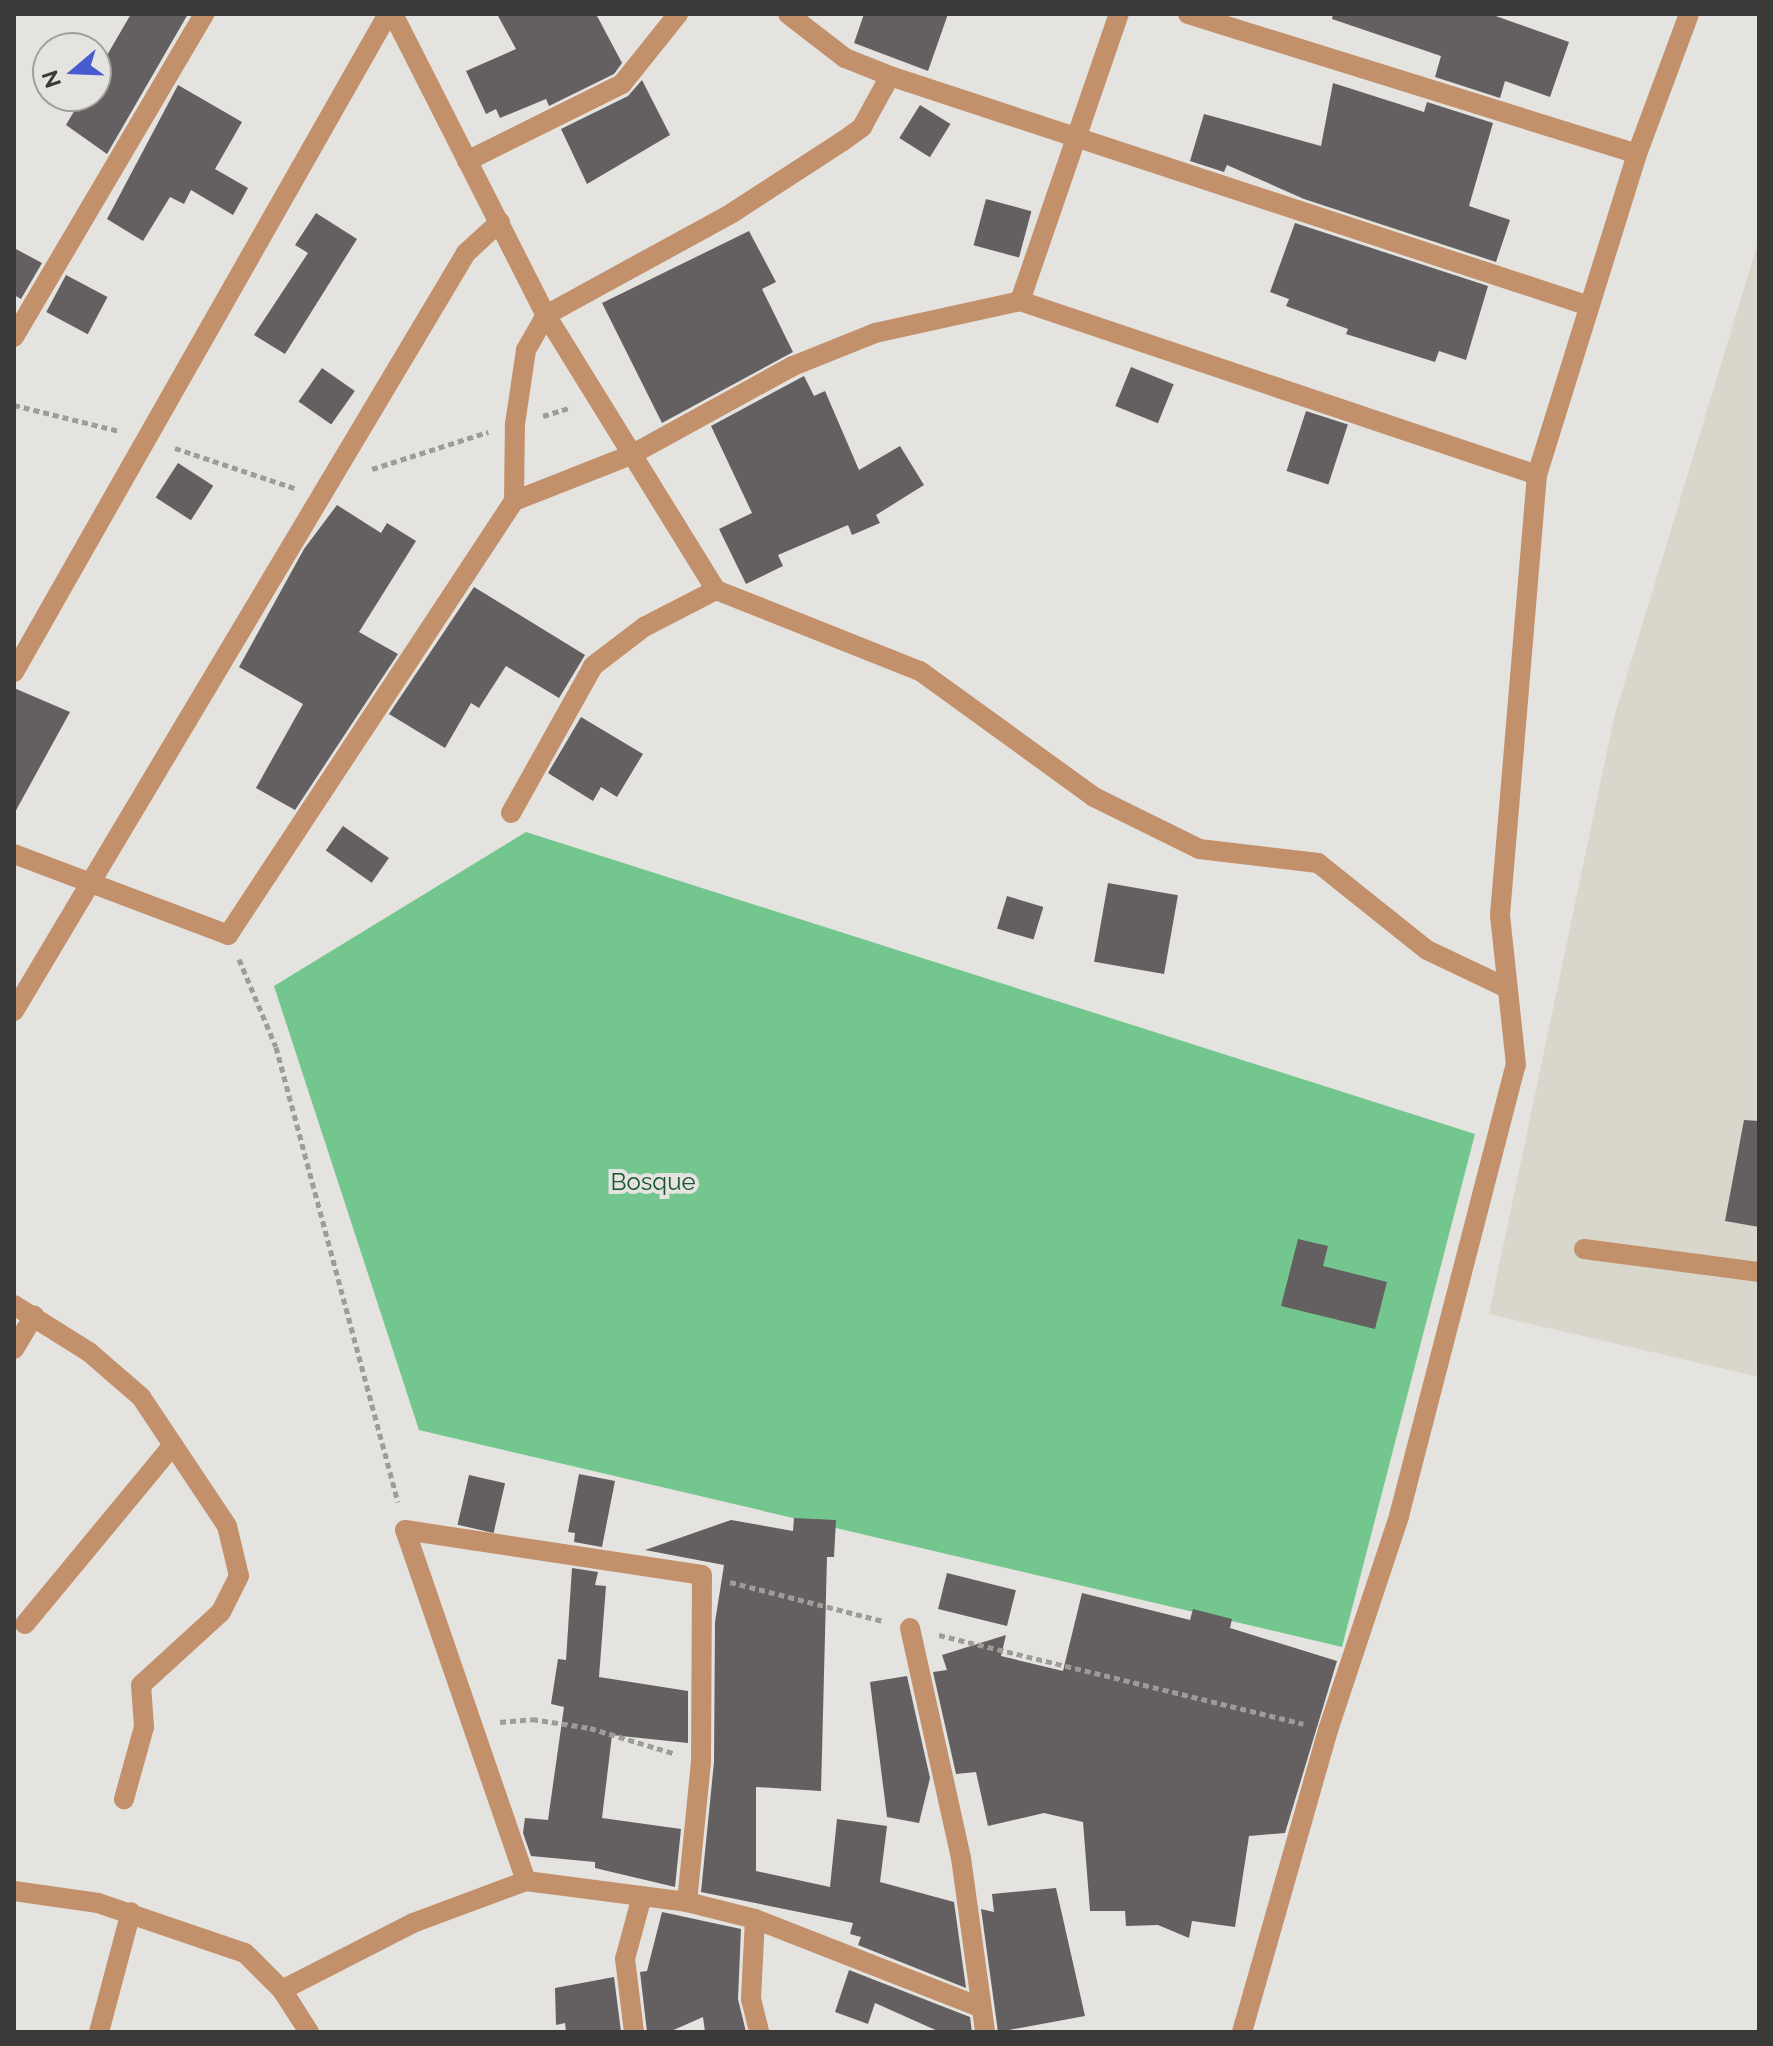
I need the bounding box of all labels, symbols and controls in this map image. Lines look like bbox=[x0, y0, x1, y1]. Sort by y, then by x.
north arrow bbox=[32, 32, 112, 112]
text: N bbox=[36, 67, 66, 91]
park label: Bosque bbox=[610, 1168, 696, 1196]

